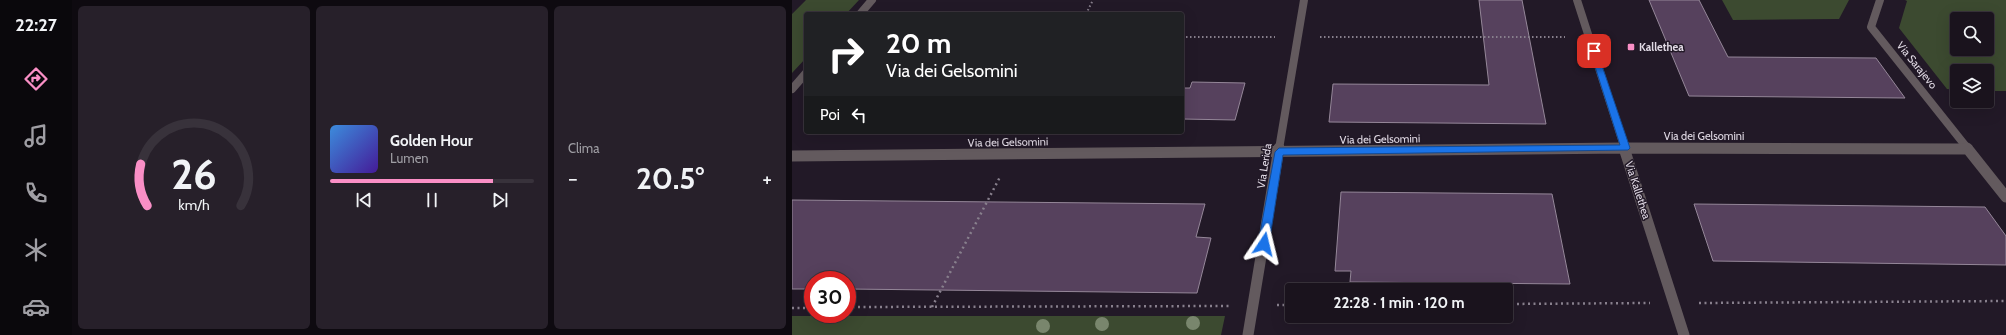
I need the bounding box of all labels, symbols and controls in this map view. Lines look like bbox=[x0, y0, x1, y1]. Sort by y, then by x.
map controls bbox=[1950, 12, 1994, 108]
button: search bbox=[1950, 12, 1994, 56]
text: 22:27 bbox=[15, 14, 57, 36]
text: 20 m bbox=[886, 26, 951, 60]
icon: right bbox=[820, 28, 872, 80]
pin bbox=[1577, 34, 1611, 68]
street label: Via Sarajevo bbox=[1894, 38, 1940, 92]
icon: arrive bbox=[1583, 40, 1605, 62]
place label: Kallethea bbox=[1639, 40, 1684, 54]
marker: Kallethea bbox=[1626, 42, 1636, 52]
text: Via dei Gelsomini bbox=[886, 60, 1018, 82]
button: layers bbox=[1950, 64, 1994, 108]
icon: directions bbox=[22, 65, 50, 93]
icon: left bbox=[848, 104, 870, 126]
text: Poi bbox=[820, 106, 840, 124]
icon: music bbox=[22, 122, 50, 150]
street label: Via dei Gelsomini bbox=[1664, 129, 1744, 143]
street label: Via dei Gelsomini bbox=[1340, 131, 1420, 147]
text: Golden Hour bbox=[390, 132, 473, 150]
street label: Via dei Gelsomini bbox=[968, 134, 1048, 150]
text: Clima bbox=[568, 140, 599, 156]
street label: Via Lerida bbox=[1254, 142, 1275, 190]
text: 26 bbox=[171, 148, 217, 198]
text: Lumen bbox=[390, 150, 429, 166]
street label: Via Kallethea bbox=[1622, 159, 1654, 221]
text: 20.5° bbox=[636, 160, 704, 197]
text: − bbox=[568, 165, 578, 192]
text: + bbox=[762, 165, 772, 192]
icon: phone bbox=[22, 179, 50, 207]
icon: previous bbox=[353, 189, 375, 211]
icon: pause bbox=[421, 189, 443, 211]
icon: next bbox=[489, 189, 511, 211]
text: km/h bbox=[178, 195, 210, 213]
position arrow bbox=[1243, 223, 1285, 265]
icon: climate bbox=[22, 236, 50, 264]
speed limit sign: 30 bbox=[804, 271, 856, 323]
icon: car bbox=[22, 293, 50, 321]
text: 22:28 · 1 min · 120 m bbox=[1334, 294, 1464, 312]

